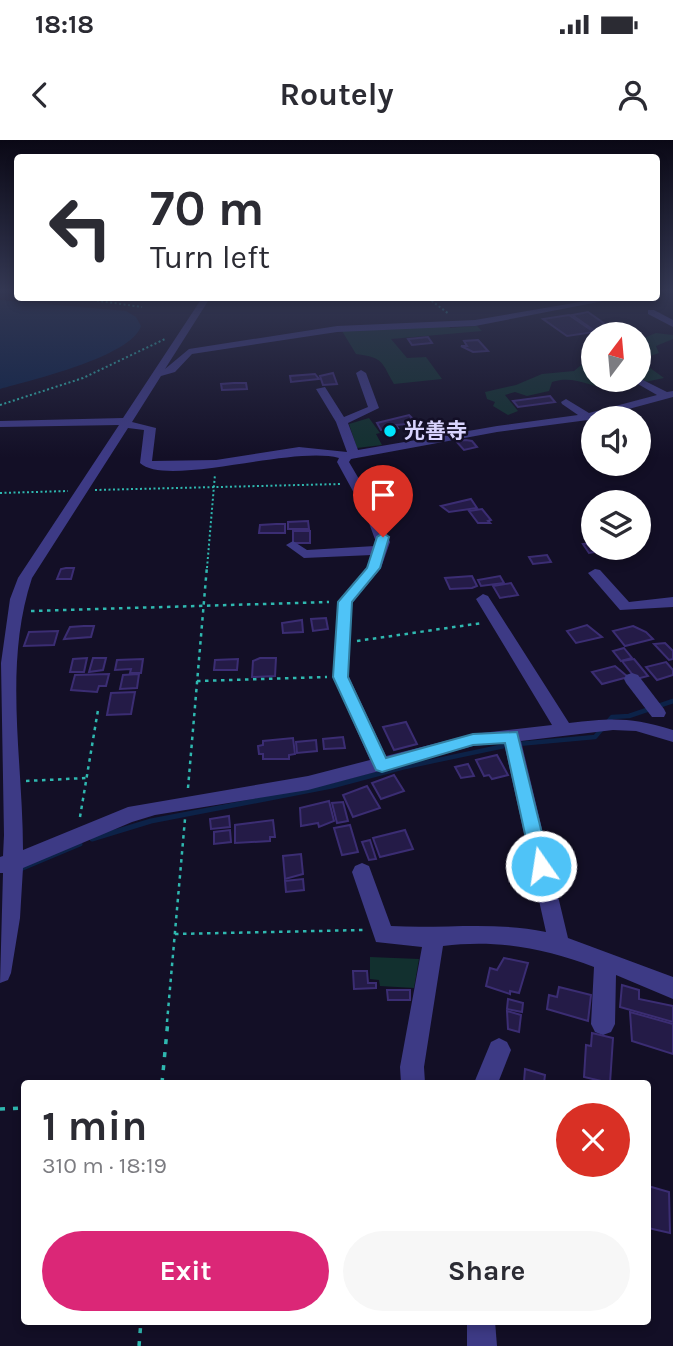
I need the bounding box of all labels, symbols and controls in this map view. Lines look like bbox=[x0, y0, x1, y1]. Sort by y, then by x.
text: 18:18 bbox=[35, 9, 94, 40]
icon: back bbox=[21, 76, 59, 114]
text: Routely bbox=[279, 76, 394, 113]
icon: person bbox=[614, 76, 652, 114]
text: 70 m bbox=[150, 180, 264, 237]
icon: left bbox=[35, 182, 126, 273]
text: Turn left bbox=[150, 239, 270, 276]
north arrow bbox=[581, 322, 651, 392]
map controls bbox=[581, 322, 651, 560]
button: sound bbox=[581, 406, 651, 476]
place label: 光善寺 bbox=[404, 419, 467, 443]
marker: 光善寺 bbox=[382, 423, 398, 439]
pin bbox=[353, 465, 413, 537]
icon: arrive bbox=[364, 476, 402, 514]
button: layers bbox=[581, 490, 651, 560]
position arrow bbox=[504, 829, 578, 903]
text: 1 min bbox=[42, 1101, 147, 1151]
button: close bbox=[556, 1103, 630, 1177]
text: 310 m · 18:19 bbox=[42, 1152, 167, 1179]
button: Exit bbox=[42, 1231, 329, 1311]
button: Share bbox=[343, 1231, 630, 1311]

